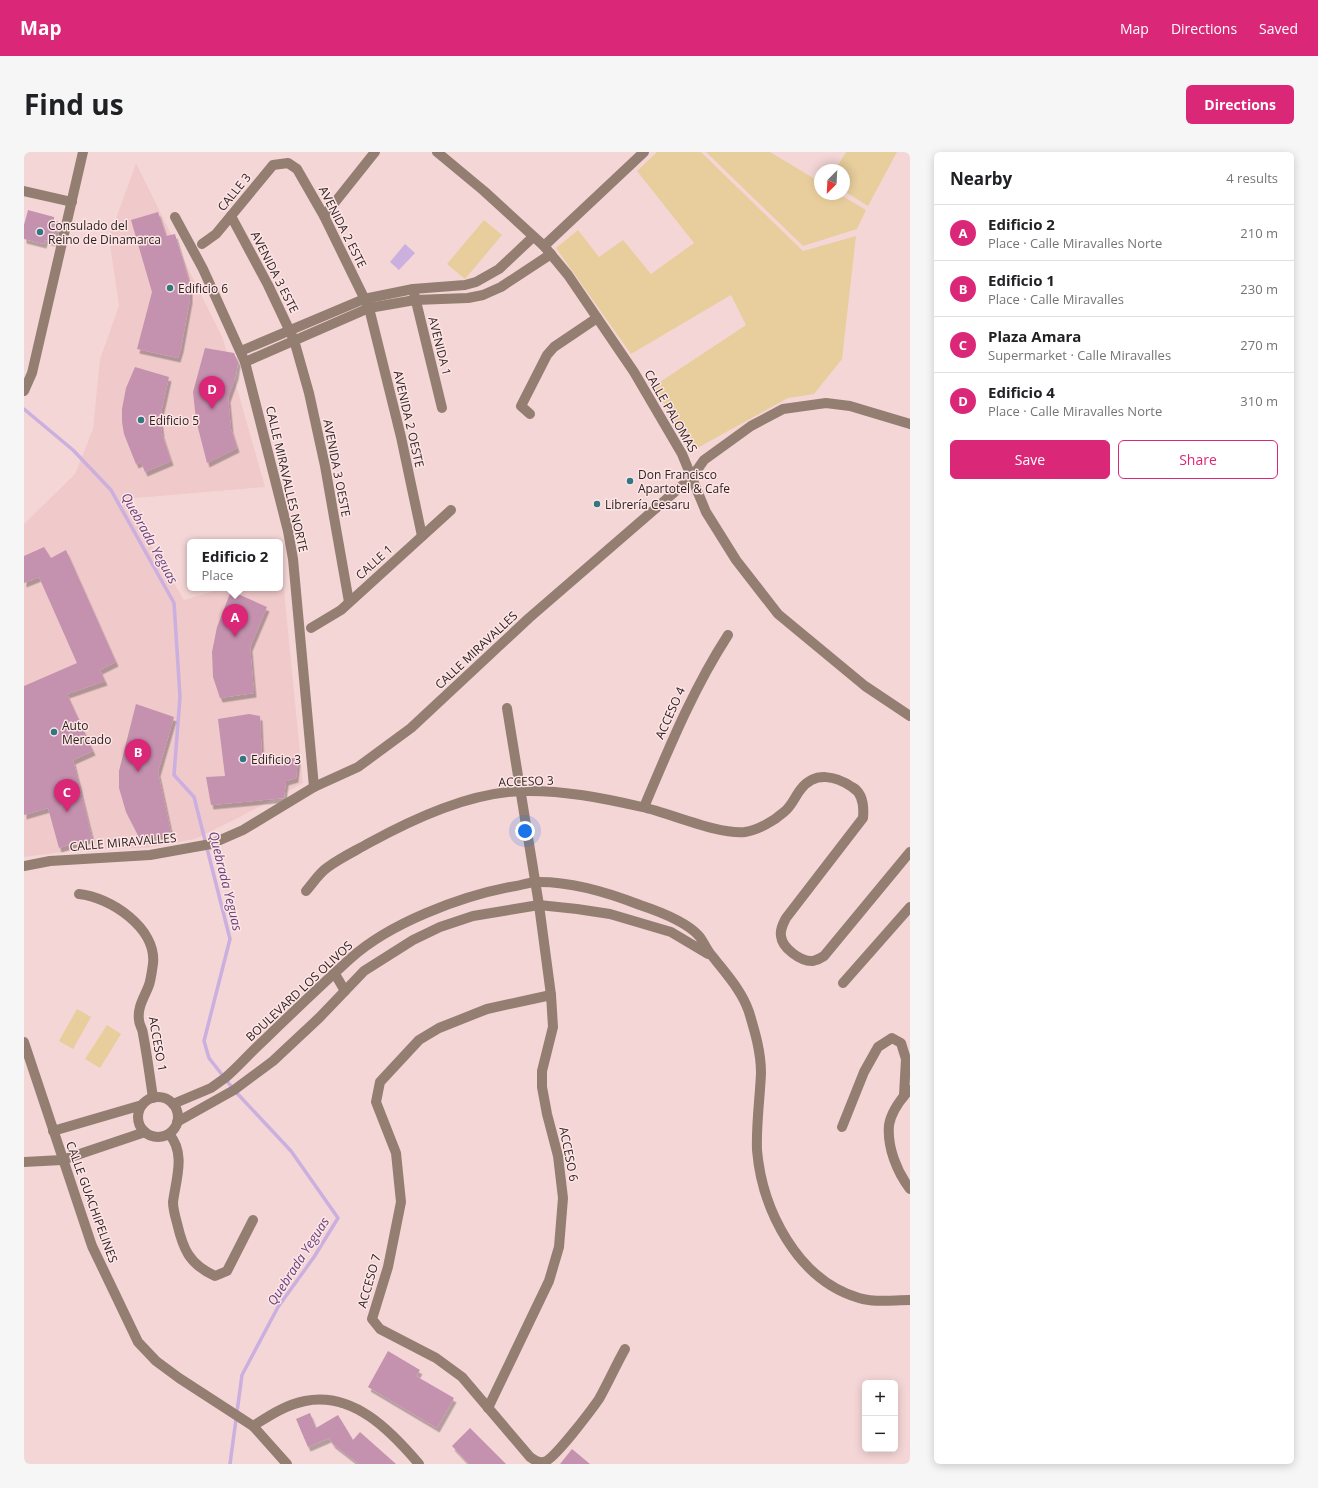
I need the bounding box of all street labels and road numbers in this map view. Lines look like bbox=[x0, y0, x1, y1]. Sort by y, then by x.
street label: CALLE 3 bbox=[213, 169, 255, 215]
street label: AVENIDA 2 ESTE bbox=[315, 183, 371, 271]
street label: AVENIDA 3 ESTE bbox=[247, 228, 303, 316]
street label: AVENIDA 1 bbox=[424, 315, 456, 377]
street label: CALLE PALOMAS bbox=[640, 367, 702, 455]
street label: AVENIDA 2 OESTE bbox=[390, 369, 428, 469]
street label: CALLE MIRAVALLES NORTE bbox=[262, 404, 312, 554]
street label: AVENIDA 3 OESTE bbox=[319, 418, 355, 518]
street label: CALLE 1 bbox=[352, 541, 396, 583]
street label: CALLE MIRAVALLES bbox=[431, 607, 521, 693]
street label: ACCESO 4 bbox=[651, 684, 689, 742]
street label: ACCESO 3 bbox=[498, 772, 554, 790]
street label: CALLE MIRAVALLES bbox=[69, 829, 177, 855]
street label: BOULEVARD LOS OLIVOS bbox=[242, 937, 356, 1045]
street label: ACCESO 1 bbox=[145, 1015, 171, 1073]
street label: ACCESO 6 bbox=[555, 1125, 583, 1183]
street label: CALLE GUACHIPELINES bbox=[62, 1139, 122, 1265]
street label: ACCESO 7 bbox=[353, 1252, 385, 1310]

